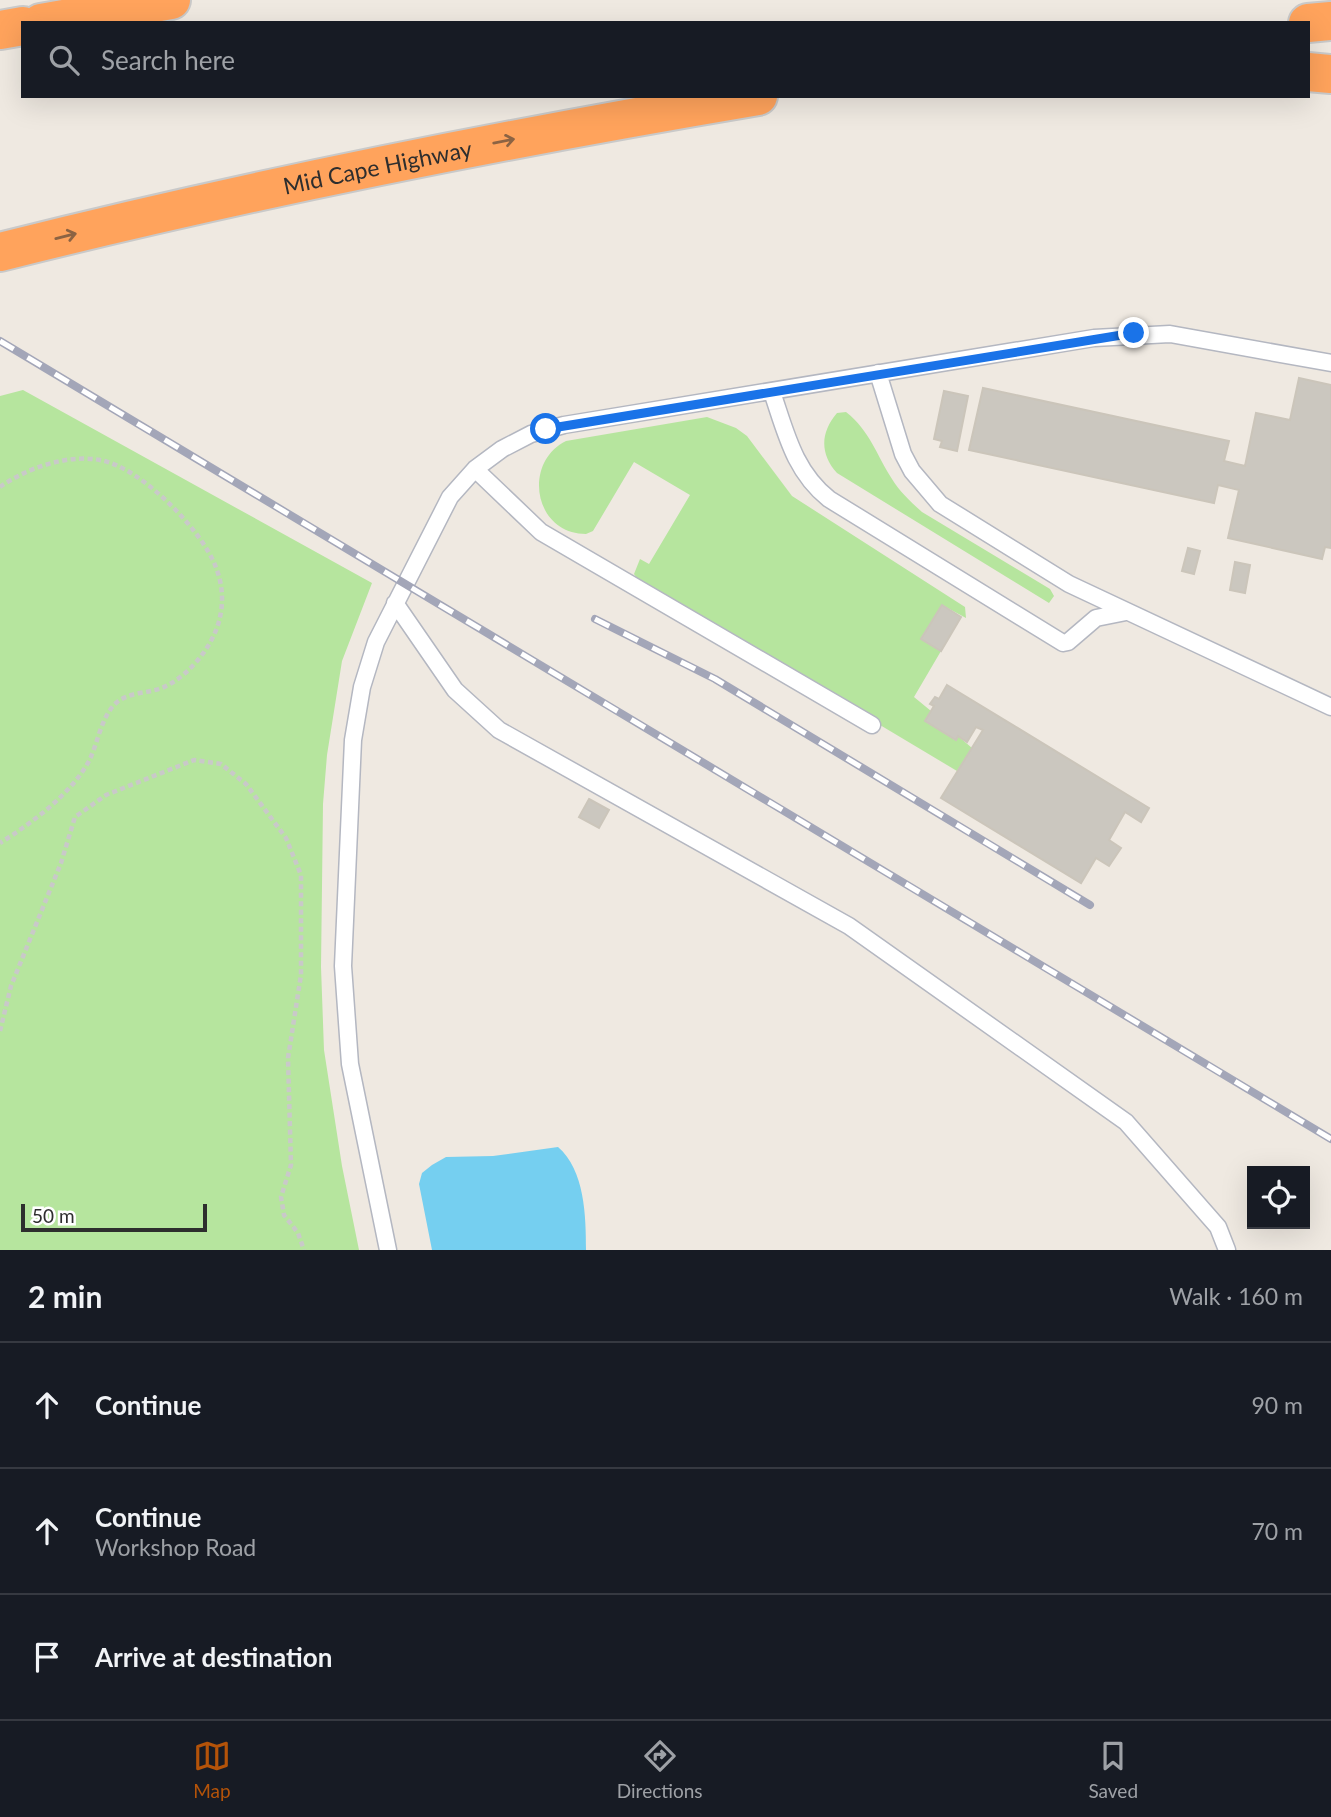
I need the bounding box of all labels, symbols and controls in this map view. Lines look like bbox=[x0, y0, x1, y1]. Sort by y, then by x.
search box bbox=[21, 21, 1310, 98]
icon: search bbox=[45, 41, 83, 79]
text: Search here bbox=[101, 44, 235, 76]
street label: Mid Cape Highway bbox=[281, 134, 474, 200]
one-way arrow bbox=[492, 134, 515, 147]
one-way arrow bbox=[54, 229, 77, 242]
route end bbox=[1118, 317, 1149, 348]
route start bbox=[530, 413, 561, 444]
map controls bbox=[1247, 1166, 1310, 1229]
button: locate bbox=[1247, 1166, 1310, 1229]
scale bar bbox=[21, 1201, 206, 1233]
text: 50 m bbox=[32, 1204, 75, 1227]
text: 2 min bbox=[28, 1278, 102, 1314]
text: Walk · 160 m bbox=[1169, 1282, 1303, 1310]
icon: ahead bbox=[28, 1386, 66, 1424]
text: Continue bbox=[95, 1389, 201, 1421]
text: 90 m bbox=[1252, 1391, 1303, 1419]
text: Continue bbox=[95, 1501, 201, 1533]
icon: ahead bbox=[28, 1512, 66, 1550]
text: 70 m bbox=[1252, 1517, 1303, 1545]
text: Workshop Road bbox=[95, 1533, 256, 1561]
icon: arrive bbox=[28, 1638, 66, 1676]
text: Arrive at destination bbox=[95, 1641, 332, 1673]
tab: Map bbox=[193, 1737, 231, 1802]
tab: Directions bbox=[617, 1737, 703, 1802]
tab: Saved bbox=[1088, 1737, 1138, 1802]

